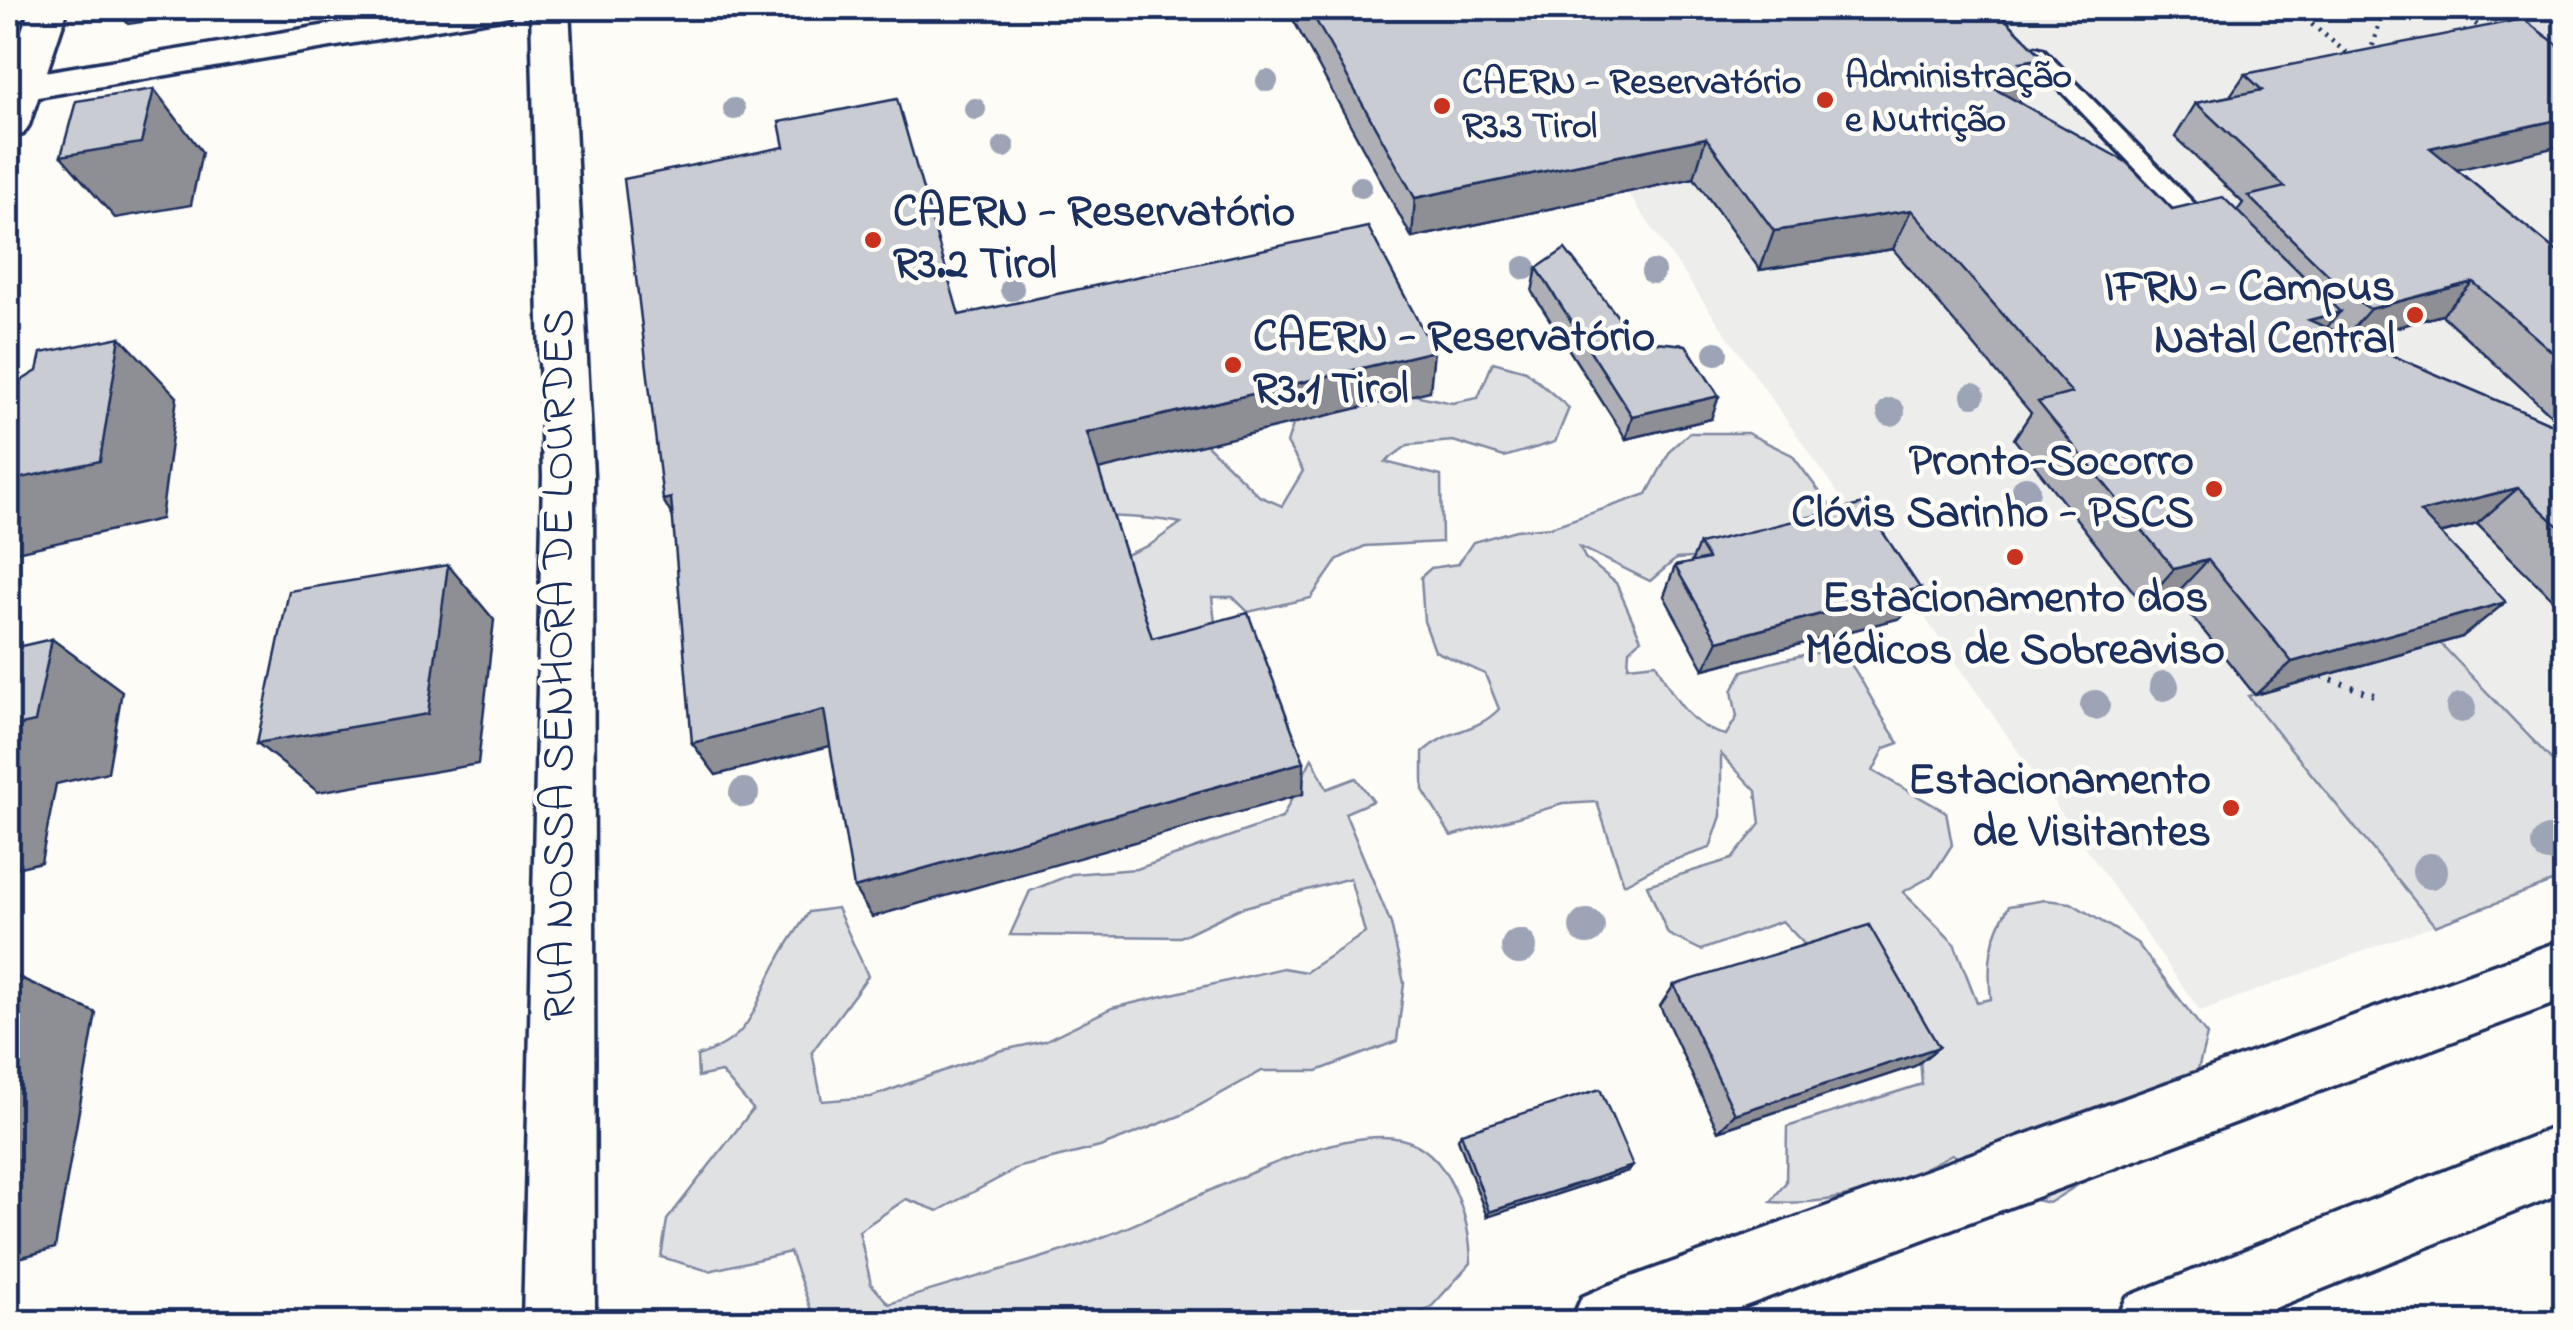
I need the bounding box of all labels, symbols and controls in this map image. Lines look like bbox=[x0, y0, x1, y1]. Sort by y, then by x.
place label: Administração e Nutrição bbox=[1845, 50, 2072, 150]
place label: CAERN - Reservatório R3.3 Tirol bbox=[1462, 56, 1802, 156]
marker: Administração e Nutrição bbox=[1814, 89, 1836, 111]
marker: CAERN - Reservatório R3.3 Tirol bbox=[1431, 95, 1453, 117]
place label: CAERN - Reservatório R3.2 Tirol bbox=[893, 181, 1295, 299]
marker: CAERN - Reservatório R3.2 Tirol bbox=[862, 229, 884, 251]
place label: IFRN - Campus Natal Central bbox=[2104, 256, 2395, 374]
marker: IFRN - Campus Natal Central bbox=[2404, 304, 2426, 326]
place label: CAERN - Reservatório R3.1 Tirol bbox=[1253, 306, 1655, 424]
street label: RUA NOSSA SENHORA DE LOURDES bbox=[528, 309, 594, 1021]
marker: CAERN - Reservatório R3.1 Tirol bbox=[1222, 354, 1244, 376]
place label: Pronto-Socorro Clóvis Sarinho - PSCS bbox=[1791, 430, 2194, 548]
marker: Pronto-Socorro Clóvis Sarinho - PSCS bbox=[2203, 478, 2225, 500]
marker: Estacionamento dos Médicos de Sobreaviso bbox=[2004, 546, 2026, 568]
place label: Estacionamento dos Médicos de Sobreaviso bbox=[1805, 567, 2225, 685]
place label: Estacionamento de Visitantes bbox=[1908, 749, 2211, 867]
marker: Estacionamento de Visitantes bbox=[2220, 797, 2242, 819]

